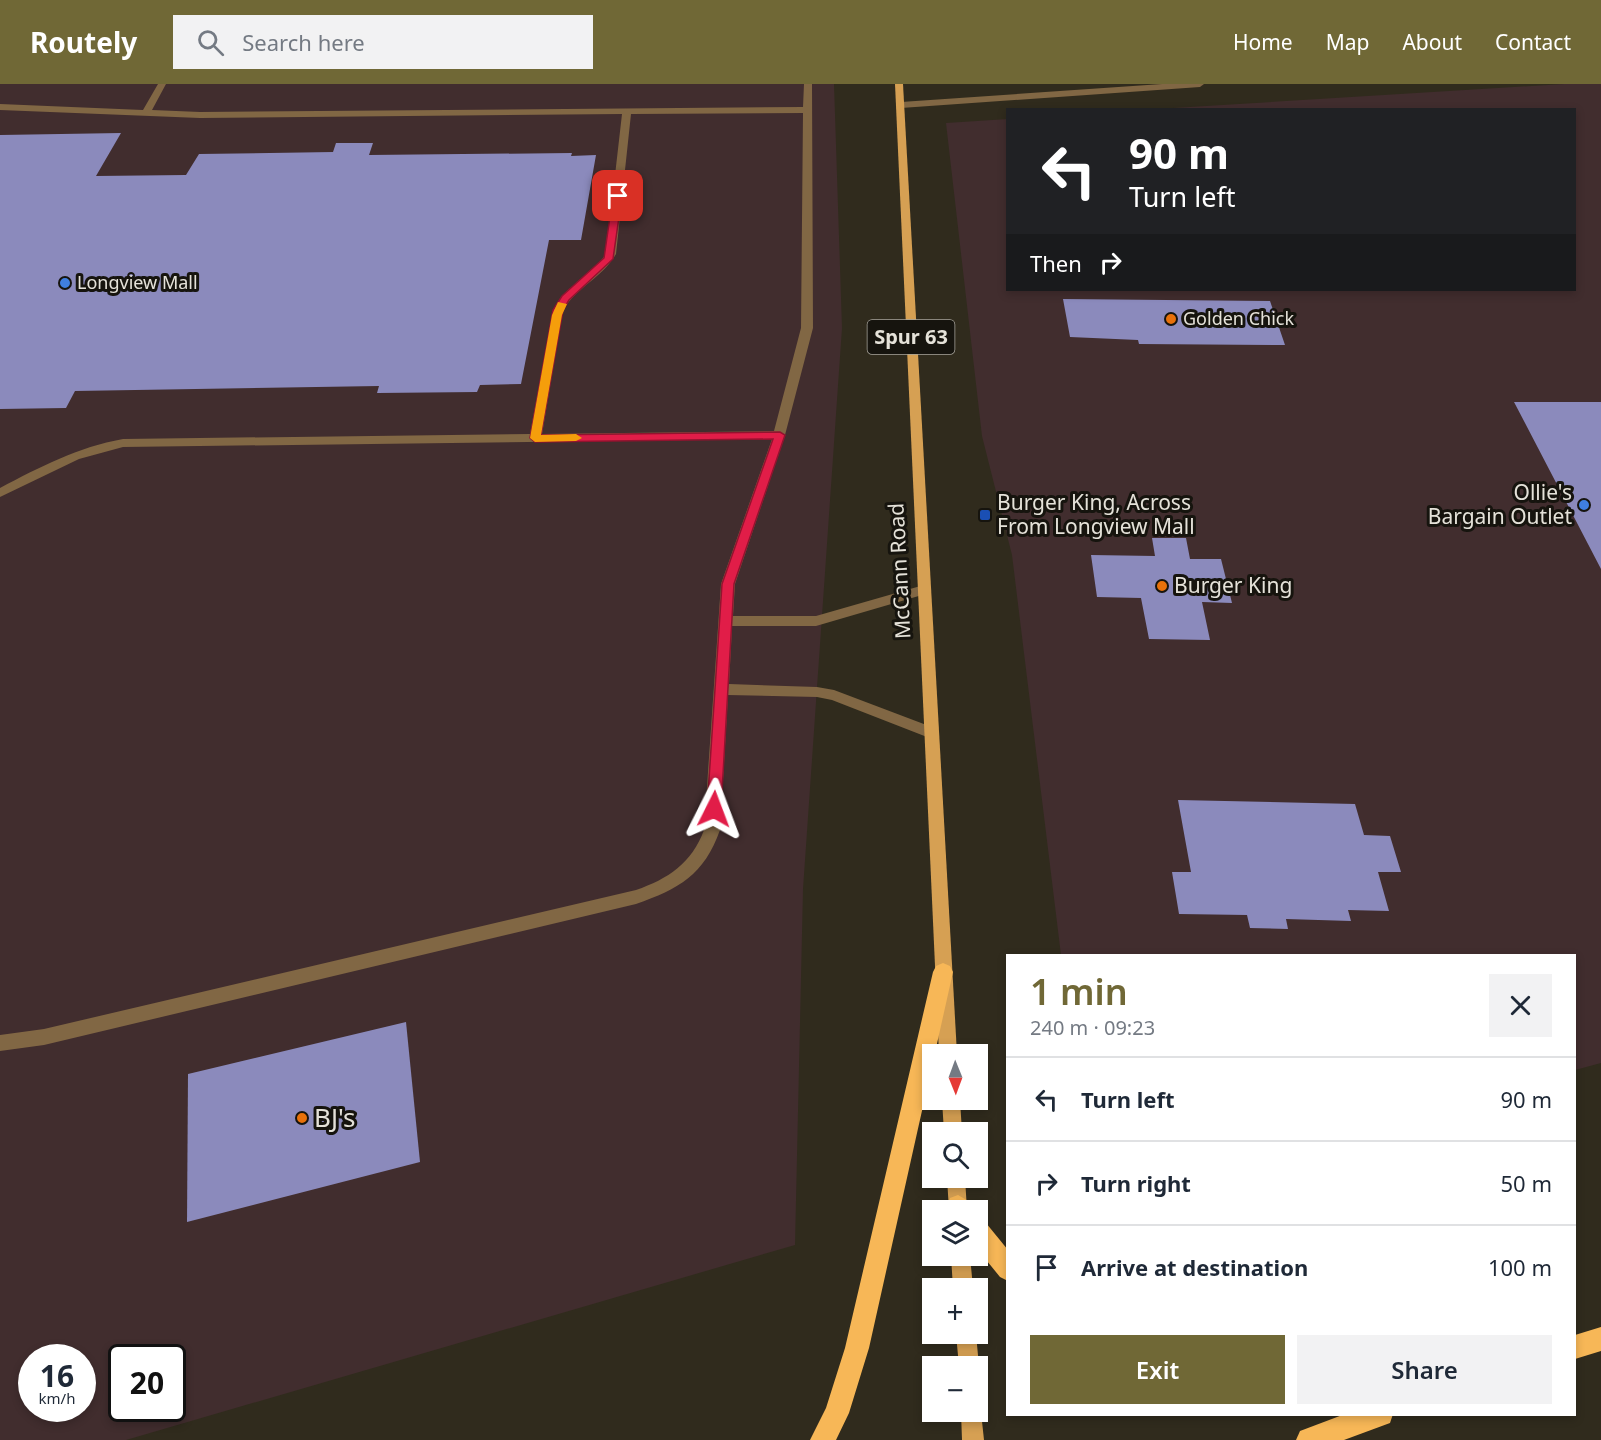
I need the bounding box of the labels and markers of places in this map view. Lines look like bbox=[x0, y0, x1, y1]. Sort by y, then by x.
pin bbox=[592, 170, 643, 221]
place label: Longview Mall bbox=[77, 270, 198, 294]
marker: Longview Mall bbox=[58, 276, 72, 290]
place label: Golden Chick bbox=[1183, 306, 1294, 330]
marker: Golden Chick bbox=[1164, 312, 1178, 326]
place label: Ollie's Bargain Outlet bbox=[1428, 478, 1572, 530]
place label: Burger King, Across From Longview Mall bbox=[997, 488, 1195, 540]
marker: Ollie's Bargain Outlet bbox=[1577, 498, 1591, 512]
marker: Burger King, Across From Longview Mall bbox=[978, 508, 992, 522]
place label: Burger King bbox=[1174, 571, 1292, 599]
marker: Burger King bbox=[1155, 579, 1169, 593]
place label: BJ's bbox=[314, 1099, 356, 1135]
marker: BJ's bbox=[295, 1111, 309, 1125]

